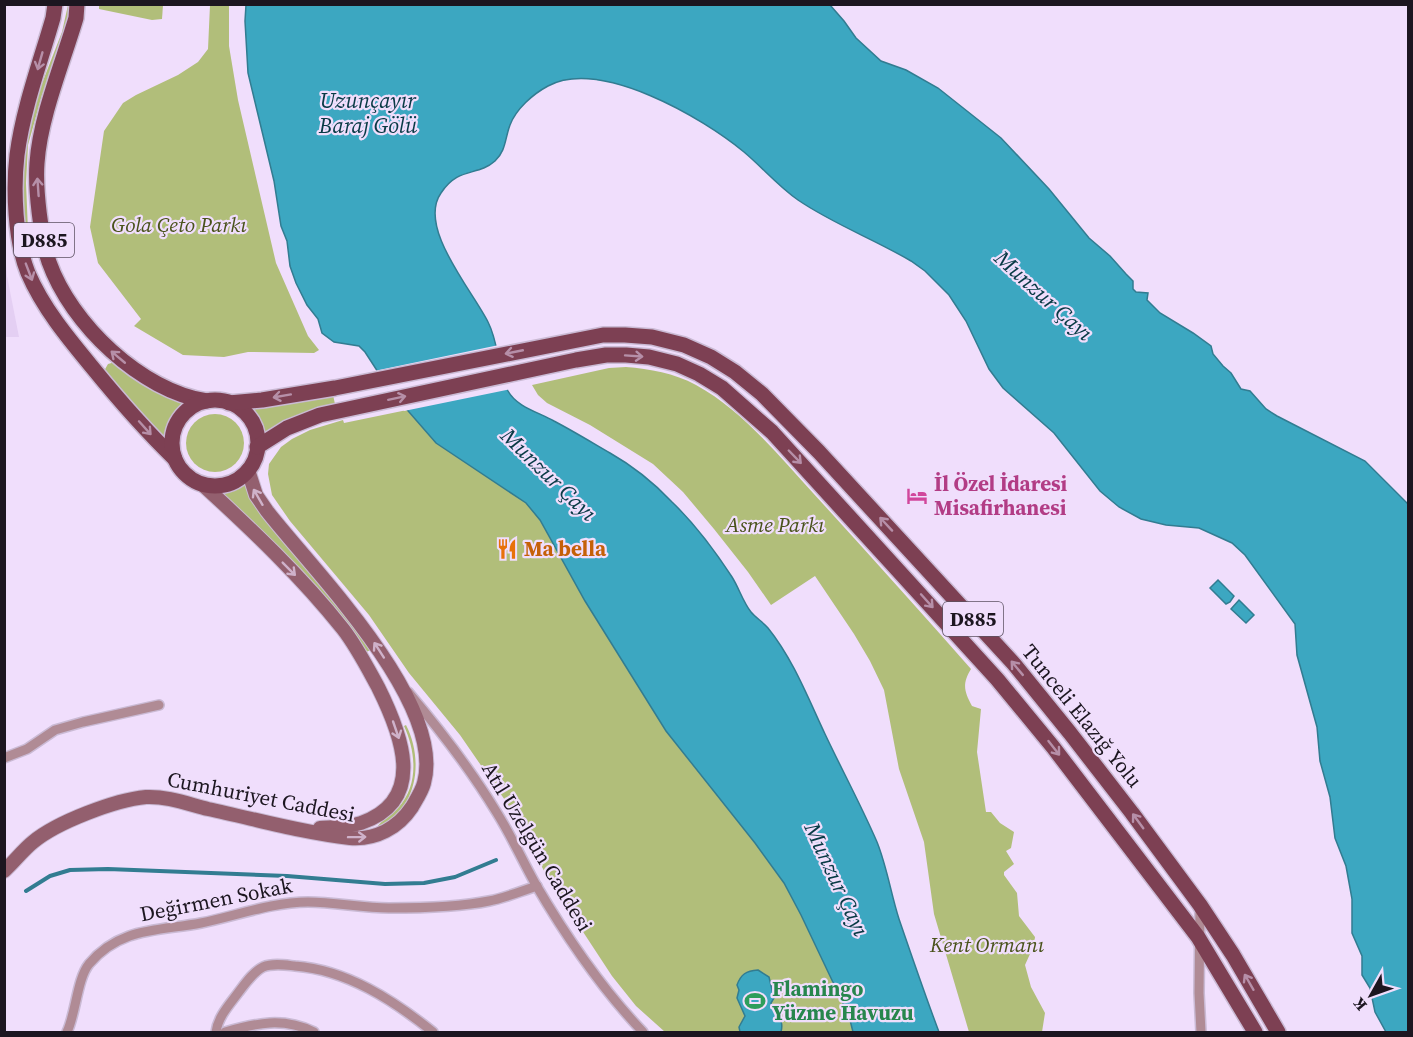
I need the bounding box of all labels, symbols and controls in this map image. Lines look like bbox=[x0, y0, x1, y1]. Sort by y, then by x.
one-way arrow bbox=[34, 51, 45, 70]
water label: Uzunçayır Baraj Gölü bbox=[318, 85, 418, 140]
one-way arrow bbox=[32, 177, 43, 197]
park label: Gola Çeto Parkı bbox=[111, 210, 247, 239]
road number: D885 bbox=[14, 223, 74, 257]
water label: Munzur Çayı bbox=[988, 242, 1100, 347]
one-way arrow bbox=[24, 263, 35, 281]
one-way arrow bbox=[505, 347, 524, 358]
one-way arrow bbox=[111, 350, 126, 364]
one-way arrow bbox=[624, 351, 644, 362]
one-way arrow bbox=[273, 391, 292, 402]
one-way arrow bbox=[386, 392, 406, 403]
one-way arrow bbox=[138, 420, 152, 435]
water label: Munzur Çayı bbox=[494, 420, 604, 528]
one-way arrow bbox=[788, 449, 802, 464]
place label: İl Özel İdaresi Misafirhanesi bbox=[934, 469, 1068, 522]
hotel icon: İl Özel İdaresi Misafirhanesi bbox=[905, 484, 929, 508]
one-way arrow bbox=[252, 489, 264, 506]
park label: Asme Parkı bbox=[725, 510, 825, 539]
one-way arrow bbox=[879, 517, 893, 532]
place label: Ma bella bbox=[524, 534, 607, 563]
restaurant icon: Ma bella bbox=[495, 537, 519, 561]
one-way arrow bbox=[282, 561, 297, 576]
one-way arrow bbox=[919, 593, 933, 608]
road number: D885 bbox=[943, 602, 1003, 636]
street label: Tunceli Elazığ Yolu bbox=[1016, 638, 1149, 793]
one-way arrow bbox=[372, 642, 384, 659]
one-way arrow bbox=[1010, 661, 1024, 676]
one-way arrow bbox=[391, 720, 402, 739]
one-way arrow bbox=[1048, 740, 1061, 756]
street label: Atıl Uzelgün Caddesi bbox=[475, 757, 600, 937]
street label: Cumhuriyet Caddesi bbox=[165, 764, 357, 829]
one-way arrow bbox=[1132, 814, 1145, 830]
water label: Munzur Çayı bbox=[797, 816, 877, 941]
one-way arrow bbox=[347, 831, 367, 843]
street label: Değirmen Sokak bbox=[137, 870, 295, 928]
park label: Kent Ormanı bbox=[929, 930, 1045, 959]
north arrow bbox=[1341, 965, 1401, 1025]
place label: Flamingo Yüzme Havuzu bbox=[772, 974, 914, 1027]
one-way arrow bbox=[1242, 974, 1254, 991]
sports icon: Flamingo Yüzme Havuzu bbox=[743, 989, 767, 1013]
text: K bbox=[1347, 993, 1372, 1016]

